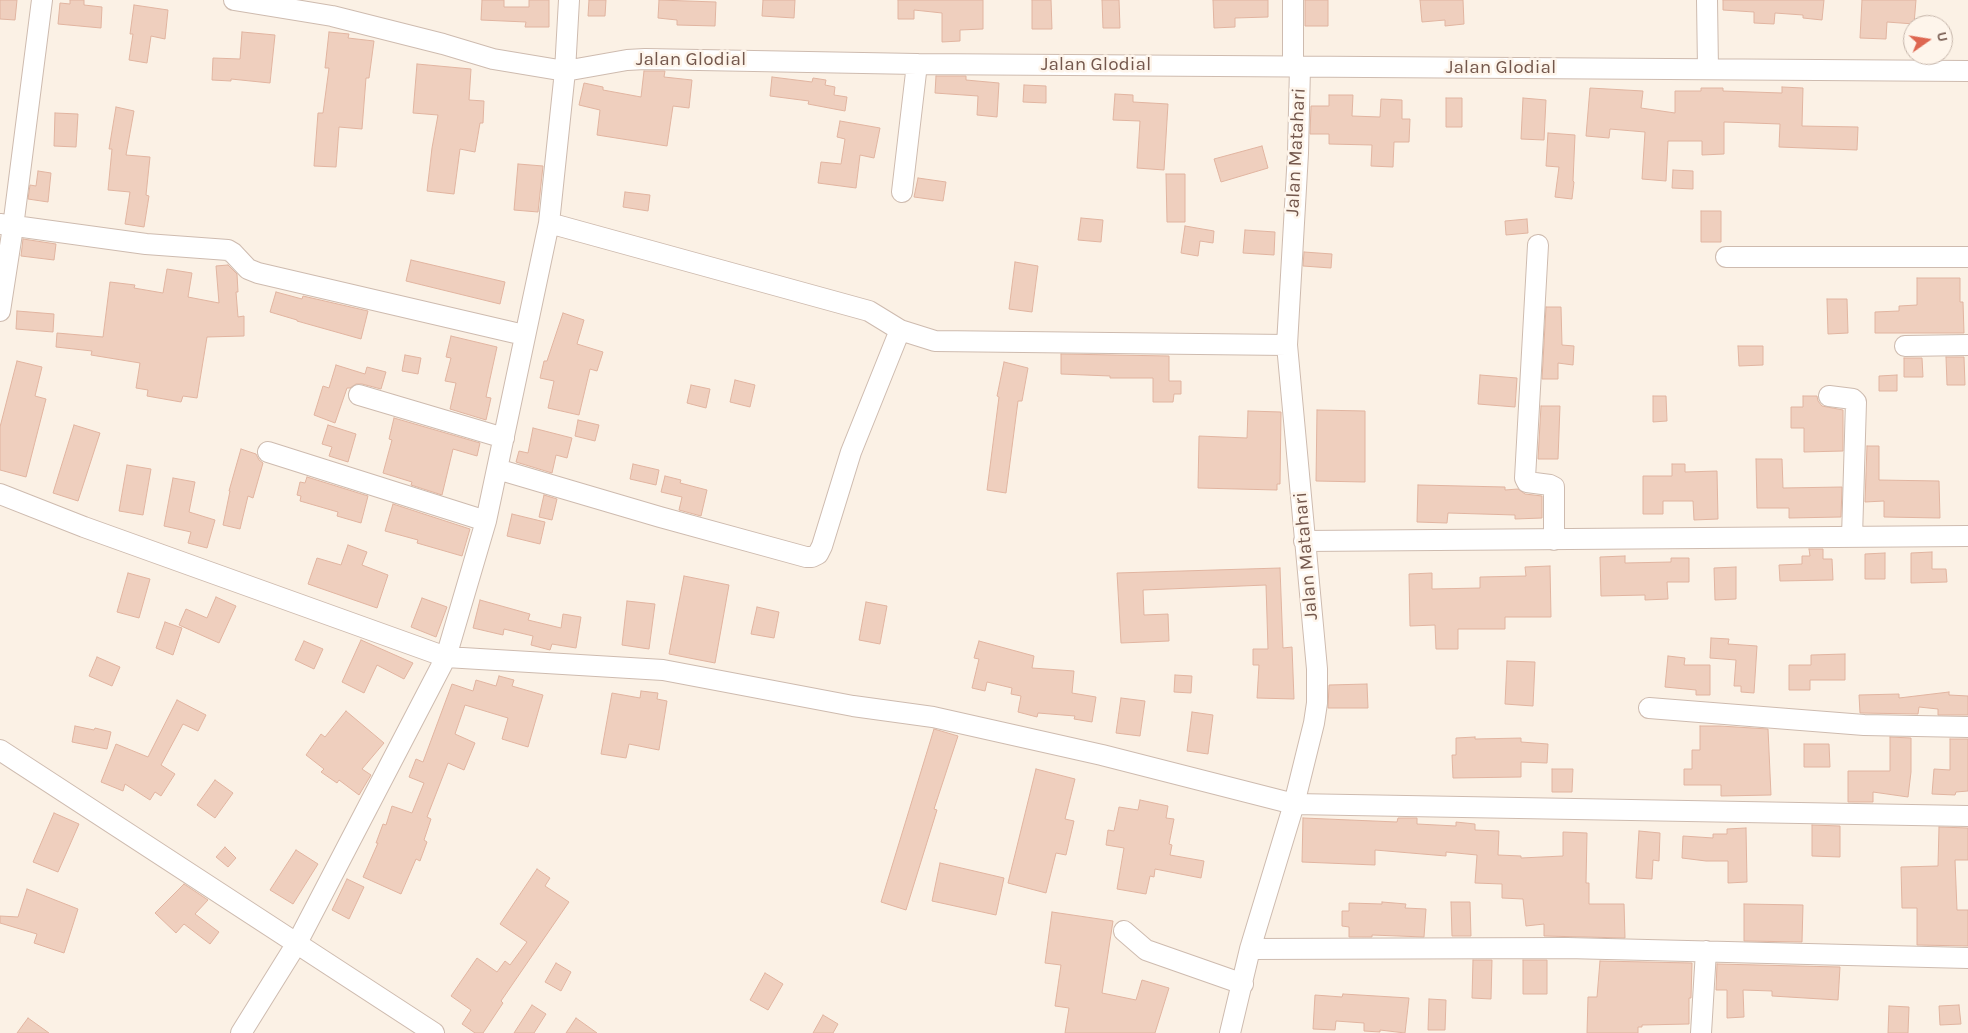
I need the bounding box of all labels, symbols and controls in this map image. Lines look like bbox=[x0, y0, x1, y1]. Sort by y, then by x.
north arrow bbox=[1903, 15, 1953, 65]
text: U bbox=[1933, 30, 1951, 43]
street label: Jalan Glodial bbox=[636, 49, 746, 71]
street label: Jalan Glodial bbox=[1041, 54, 1151, 76]
street label: Jalan Glodial bbox=[1446, 57, 1556, 79]
street label: Jalan Matahari bbox=[1281, 87, 1311, 217]
street label: Jalan Matahari bbox=[1289, 491, 1323, 621]

